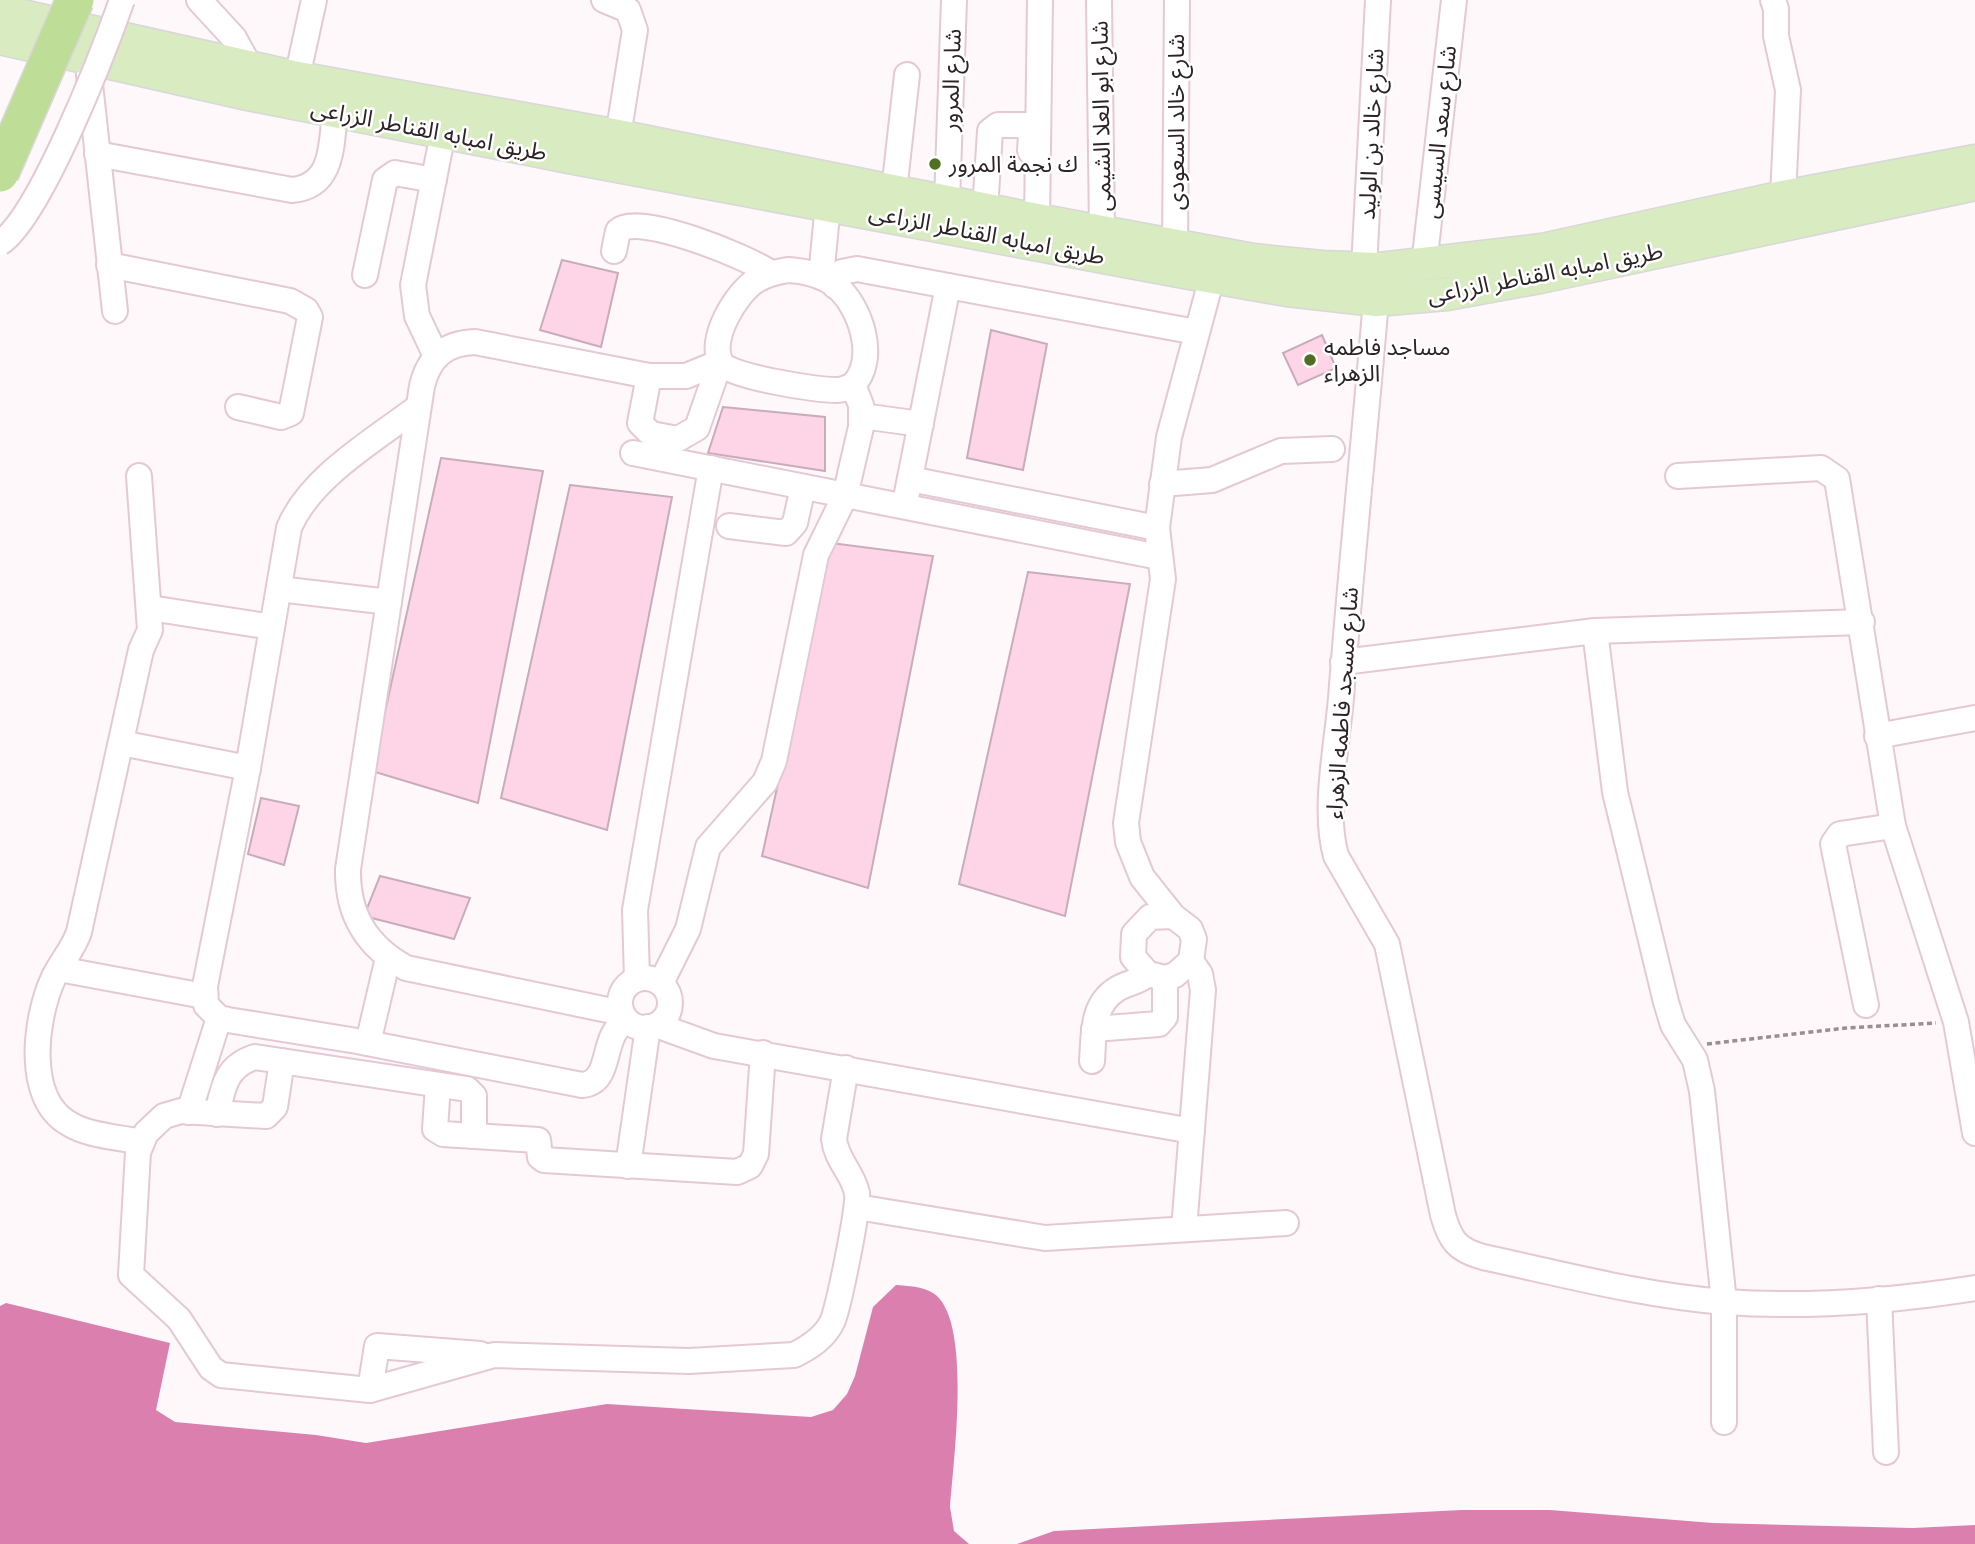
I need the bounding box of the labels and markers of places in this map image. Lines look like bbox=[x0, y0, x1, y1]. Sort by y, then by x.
place label: ك نجمة المرور bbox=[948, 150, 1078, 178]
marker: ك نجمة المرور bbox=[927, 156, 943, 172]
place label: مساجد فاطمه الزهراء bbox=[1324, 333, 1451, 387]
marker: مساجد فاطمه الزهراء bbox=[1302, 352, 1318, 368]

